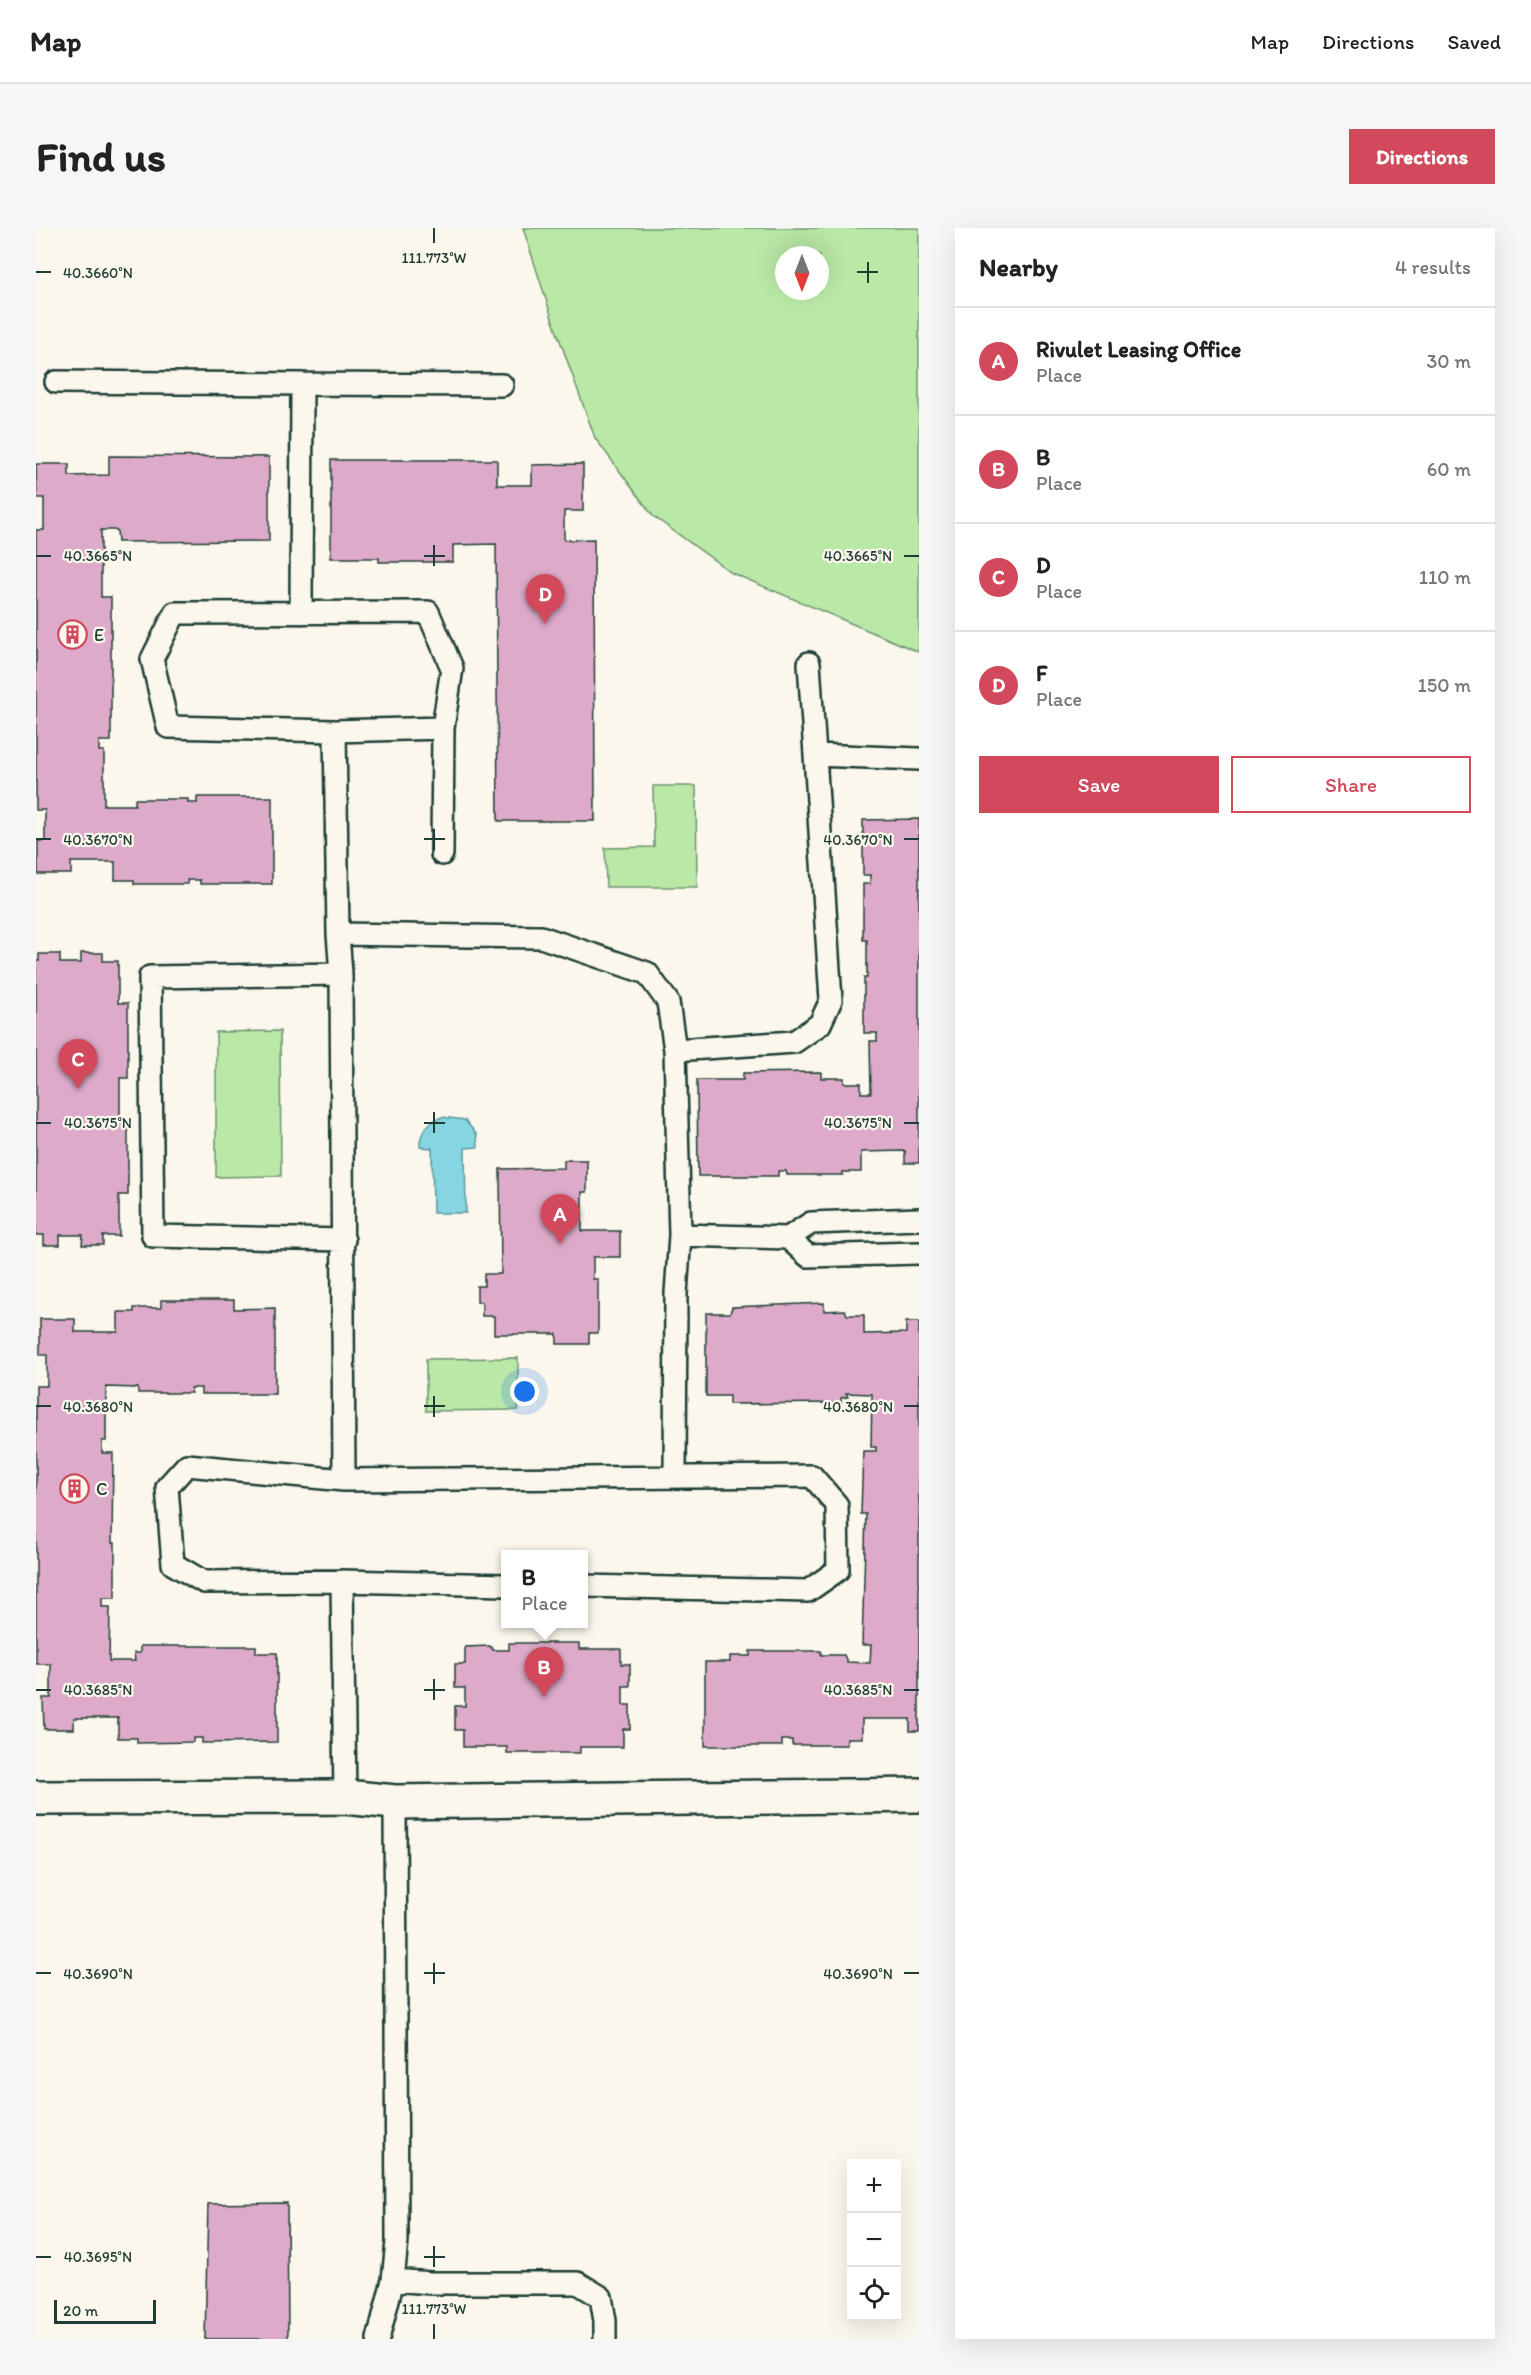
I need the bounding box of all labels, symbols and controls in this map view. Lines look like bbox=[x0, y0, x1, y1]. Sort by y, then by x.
text: Map bbox=[30, 24, 81, 58]
text: Map bbox=[1251, 29, 1289, 54]
text: Directions bbox=[1322, 29, 1414, 54]
text: Saved bbox=[1447, 29, 1501, 54]
button: Directions bbox=[1349, 129, 1495, 184]
text: Find us bbox=[36, 131, 166, 182]
north arrow bbox=[775, 246, 829, 300]
text: 111.773°W bbox=[402, 249, 467, 267]
text: Nearby bbox=[979, 251, 1058, 283]
text: 4 results bbox=[1395, 255, 1471, 279]
text: 40.3660°N bbox=[63, 264, 133, 282]
text: Rivulet Leasing Office bbox=[1036, 336, 1241, 363]
text: A bbox=[992, 349, 1005, 373]
text: 30 m bbox=[1426, 349, 1471, 373]
text: Place bbox=[1036, 363, 1082, 387]
text: B bbox=[1036, 444, 1050, 471]
text: B bbox=[992, 457, 1005, 481]
text: 60 m bbox=[1427, 457, 1471, 481]
text: Place bbox=[1036, 471, 1082, 495]
text: 40.3665°N bbox=[64, 547, 132, 565]
text: 40.3665°N bbox=[824, 547, 892, 565]
text: D bbox=[1036, 552, 1051, 579]
text: C bbox=[992, 565, 1005, 589]
text: 110 m bbox=[1419, 565, 1471, 589]
pin: D bbox=[526, 574, 564, 624]
text: Place bbox=[1036, 579, 1082, 603]
building icon: E bbox=[57, 619, 89, 651]
place label: E bbox=[94, 624, 104, 646]
text: F bbox=[1036, 660, 1047, 687]
text: D bbox=[992, 673, 1005, 697]
text: 150 m bbox=[1418, 673, 1471, 697]
text: Place bbox=[1036, 687, 1082, 711]
button: Save bbox=[979, 756, 1219, 813]
button: Share bbox=[1231, 756, 1471, 813]
text: 40.3670°N bbox=[63, 831, 133, 849]
text: 40.3670°N bbox=[823, 831, 893, 849]
pin: C bbox=[58, 1040, 98, 1089]
text: 40.3675°N bbox=[64, 1114, 132, 1132]
text: 40.3675°N bbox=[824, 1114, 892, 1132]
pin: A bbox=[540, 1194, 580, 1244]
your location bbox=[510, 1377, 539, 1406]
text: 40.3680°N bbox=[63, 1398, 133, 1416]
text: 40.3680°N bbox=[823, 1398, 893, 1416]
building icon: C bbox=[59, 1473, 91, 1505]
place label: C bbox=[96, 1478, 108, 1500]
popup bbox=[501, 1550, 588, 1628]
text: B bbox=[521, 1564, 536, 1591]
text: Place bbox=[521, 1591, 568, 1615]
pin: B bbox=[524, 1648, 564, 1697]
text: 40.3685°N bbox=[64, 1681, 132, 1699]
text: 40.3685°N bbox=[824, 1681, 892, 1699]
text: 40.3690°N bbox=[63, 1965, 133, 1983]
text: 40.3690°N bbox=[823, 1965, 893, 1983]
map controls bbox=[847, 2159, 901, 2321]
button: + bbox=[847, 2159, 901, 2213]
button: − bbox=[847, 2213, 901, 2267]
text: 40.3695°N bbox=[64, 2248, 132, 2266]
button: locate bbox=[847, 2267, 901, 2321]
scale bar bbox=[54, 2297, 156, 2324]
text: 111.773°W bbox=[402, 2300, 467, 2318]
text: 20 m bbox=[63, 2301, 98, 2320]

